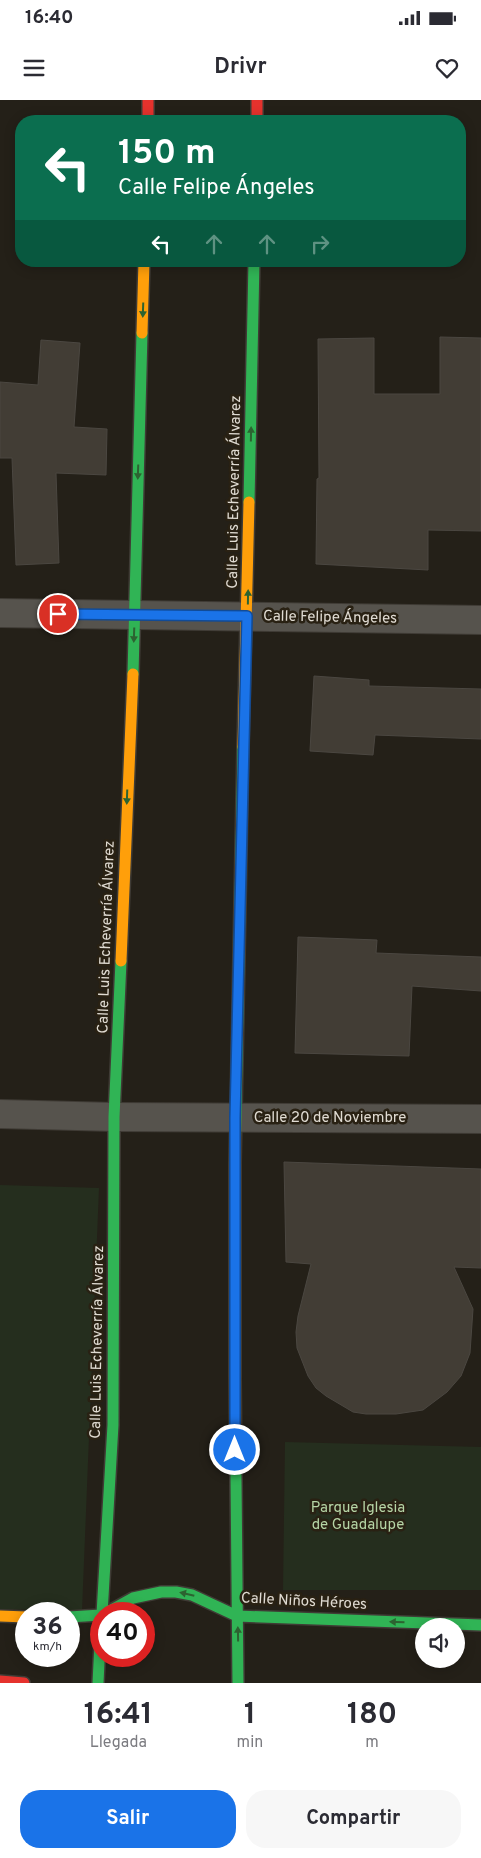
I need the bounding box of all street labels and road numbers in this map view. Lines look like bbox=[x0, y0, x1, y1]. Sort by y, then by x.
street label: Calle Luis Echeverría Álvarez bbox=[223, 395, 246, 589]
street label: Calle Felipe Ángeles bbox=[263, 606, 397, 629]
street label: Calle Luis Echeverría Álvarez bbox=[93, 840, 120, 1034]
street label: Calle 20 de Noviembre bbox=[254, 1109, 406, 1128]
street label: Calle Luis Echeverría Álvarez bbox=[86, 1245, 109, 1439]
street label: Calle Niños Héroes bbox=[240, 1589, 368, 1615]

